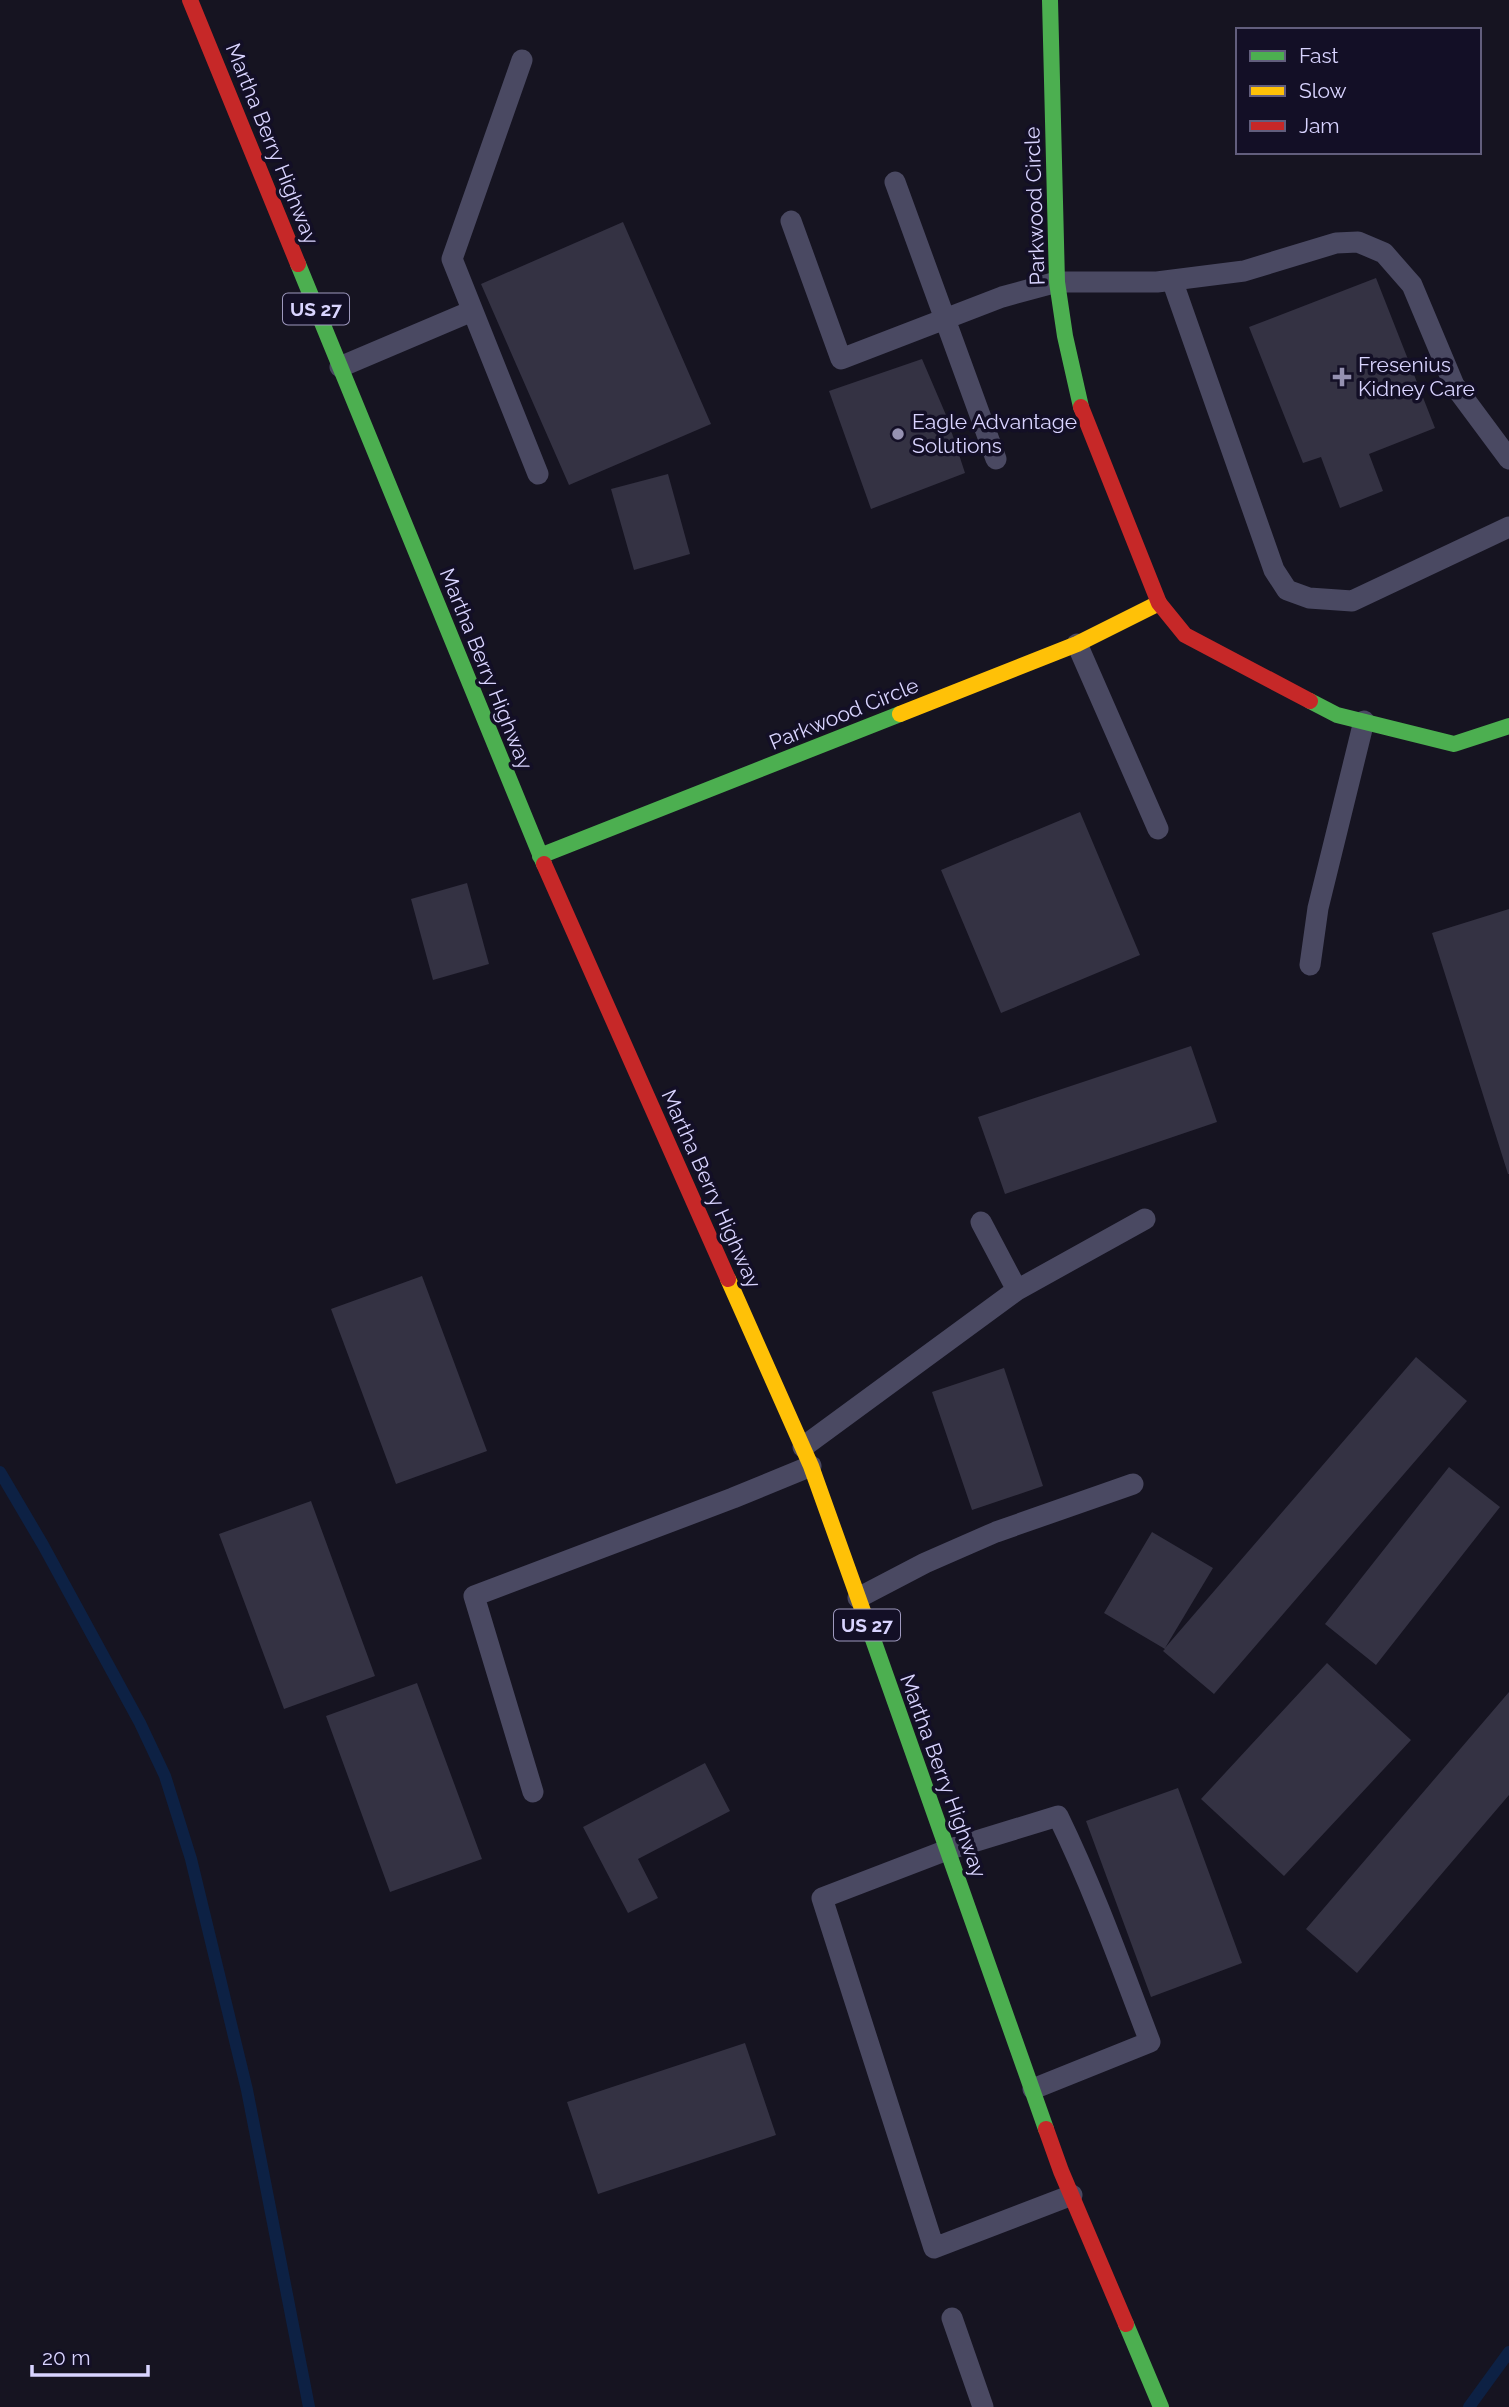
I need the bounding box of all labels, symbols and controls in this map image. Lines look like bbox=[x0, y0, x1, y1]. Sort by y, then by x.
legend bbox=[1236, 28, 1481, 154]
street label: Martha Berry Highway bbox=[221, 40, 324, 248]
text: Fast bbox=[1299, 43, 1339, 68]
text: Slow bbox=[1299, 78, 1347, 103]
text: Jam bbox=[1299, 113, 1340, 138]
street label: Parkwood Circle bbox=[1019, 126, 1050, 286]
road number: US 27 bbox=[283, 294, 349, 324]
place label: Fresenius Kidney Care bbox=[1358, 352, 1475, 401]
marker: Fresenius Kidney Care bbox=[1332, 367, 1352, 387]
place label: Eagle Advantage Solutions bbox=[912, 409, 1077, 458]
marker: Eagle Advantage Solutions bbox=[890, 426, 906, 442]
street label: Martha Berry Highway bbox=[435, 565, 538, 773]
street label: Parkwood Circle bbox=[766, 672, 922, 755]
street label: Martha Berry Highway bbox=[656, 1086, 767, 1292]
road number: US 27 bbox=[834, 1610, 900, 1640]
street label: Martha Berry Highway bbox=[895, 1671, 992, 1881]
scale bar bbox=[32, 2334, 147, 2378]
text: 20 m bbox=[42, 2345, 90, 2370]

